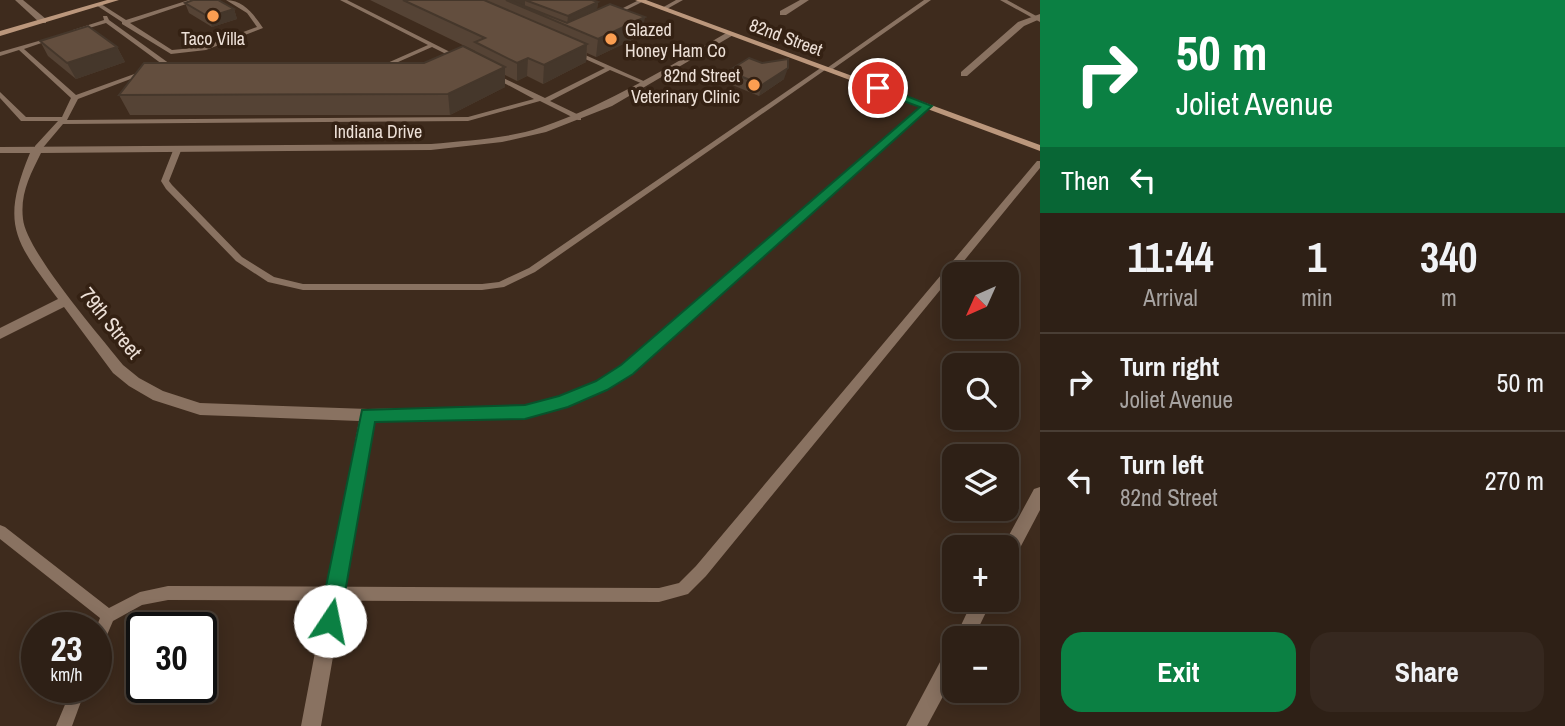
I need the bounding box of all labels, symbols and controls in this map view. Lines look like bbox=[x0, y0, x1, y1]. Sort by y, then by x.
marker: Taco Villa bbox=[205, 8, 221, 24]
street label: 82nd Street bbox=[746, 12, 826, 62]
place label: Glazed Honey Ham Co bbox=[625, 17, 726, 63]
text: 50 m bbox=[1176, 19, 1268, 85]
place label: Taco Villa bbox=[181, 26, 245, 51]
icon: right bbox=[1061, 28, 1152, 119]
marker: Glazed Honey Ham Co bbox=[603, 31, 619, 47]
pin bbox=[848, 58, 908, 118]
place label: 82nd Street Veterinary Clinic bbox=[631, 63, 740, 109]
icon: arrive bbox=[859, 69, 897, 107]
marker: 82nd Street Veterinary Clinic bbox=[746, 77, 762, 93]
text: Joliet Avenue bbox=[1176, 82, 1333, 125]
street label: Indiana Drive bbox=[334, 119, 422, 144]
icon: left bbox=[1124, 161, 1162, 199]
text: Then bbox=[1061, 163, 1110, 198]
text: 11:44 bbox=[1127, 229, 1214, 285]
text: 1 bbox=[1307, 229, 1326, 285]
text: 340 bbox=[1420, 229, 1478, 285]
north arrow bbox=[942, 262, 1018, 340]
map controls bbox=[942, 262, 1019, 703]
street label: 79th Street bbox=[73, 281, 149, 365]
text: Arrival bbox=[1143, 282, 1198, 313]
text: min bbox=[1301, 282, 1333, 313]
text: m bbox=[1441, 282, 1457, 313]
text: Turn right bbox=[1120, 349, 1219, 384]
button: search bbox=[942, 353, 1019, 430]
icon: right bbox=[1061, 363, 1099, 401]
text: 50 m bbox=[1497, 365, 1544, 400]
text: Joliet Avenue bbox=[1120, 384, 1233, 415]
button: layers bbox=[942, 444, 1019, 521]
text: Turn left bbox=[1120, 447, 1204, 482]
icon: left bbox=[1061, 461, 1099, 499]
text: 270 m bbox=[1485, 463, 1544, 498]
text: 82nd Street bbox=[1120, 482, 1218, 513]
button: + bbox=[942, 535, 1019, 612]
position arrow bbox=[293, 584, 367, 658]
speed limit sign: 30 bbox=[126, 612, 217, 703]
text: 23 bbox=[51, 625, 82, 672]
button: − bbox=[942, 626, 1019, 703]
button: Exit bbox=[1061, 632, 1296, 712]
button: Share bbox=[1310, 632, 1544, 712]
text: km/h bbox=[51, 662, 83, 687]

